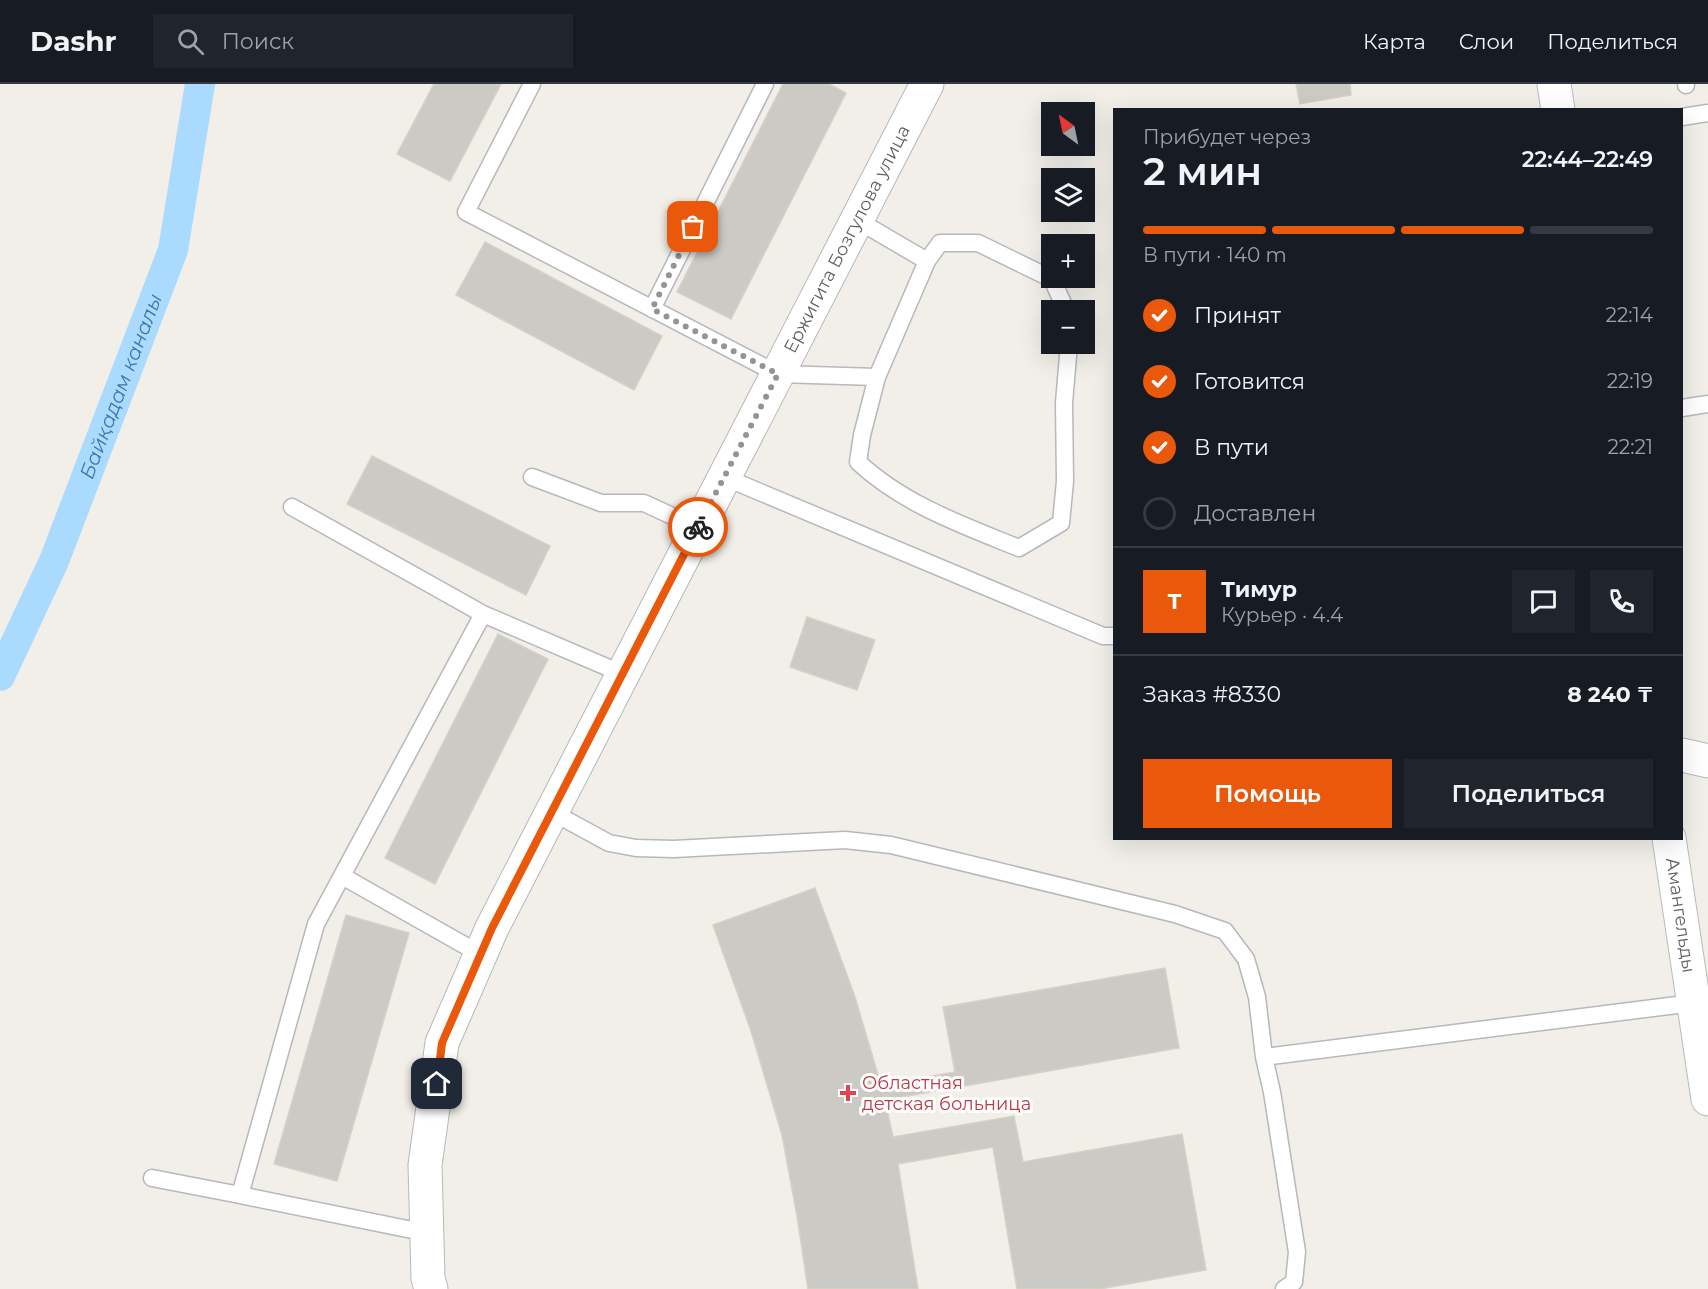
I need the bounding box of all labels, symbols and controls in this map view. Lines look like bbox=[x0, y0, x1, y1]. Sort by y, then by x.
search box bbox=[153, 14, 573, 68]
text: Dashr bbox=[30, 24, 117, 58]
icon: search bbox=[174, 25, 207, 58]
text: Поиск bbox=[222, 28, 294, 55]
text: Карта bbox=[1363, 29, 1426, 54]
text: Слои bbox=[1459, 29, 1514, 54]
text: Поделиться bbox=[1547, 29, 1678, 54]
north arrow bbox=[1041, 102, 1095, 156]
map controls bbox=[1041, 102, 1095, 354]
street label: Ержигита Бозгулова улица bbox=[779, 121, 915, 357]
text: Прибудет через bbox=[1143, 125, 1311, 149]
text: 22:44–22:49 bbox=[1522, 146, 1653, 173]
text: 2 мин bbox=[1143, 147, 1262, 195]
button: layers bbox=[1041, 168, 1095, 222]
pin bbox=[667, 201, 718, 252]
icon: bag bbox=[676, 210, 709, 243]
button: + bbox=[1041, 234, 1095, 288]
text: В пути · 140 m bbox=[1143, 243, 1287, 267]
water label: Байқадам каналы bbox=[75, 290, 167, 482]
icon: check bbox=[1143, 299, 1176, 332]
button: − bbox=[1041, 300, 1095, 354]
text: Принят bbox=[1194, 302, 1281, 329]
text: 22:14 bbox=[1606, 303, 1653, 327]
icon: check bbox=[1143, 365, 1176, 398]
text: Готовится bbox=[1194, 368, 1305, 395]
text: 22:19 bbox=[1607, 369, 1653, 393]
icon: check bbox=[1143, 431, 1176, 464]
text: В пути bbox=[1194, 434, 1269, 461]
text: 22:21 bbox=[1607, 435, 1653, 459]
courier bbox=[668, 497, 728, 557]
text: Доставлен bbox=[1194, 500, 1316, 527]
icon: bike bbox=[682, 511, 715, 544]
button: chat bbox=[1512, 570, 1575, 633]
button: phone bbox=[1590, 570, 1653, 633]
text: Тимур bbox=[1221, 576, 1297, 603]
text: Т bbox=[1167, 588, 1182, 615]
text: Курьер · 4.4 bbox=[1221, 603, 1343, 627]
text: Заказ #8330 bbox=[1143, 681, 1281, 708]
text: 8 240 ₸ bbox=[1567, 681, 1653, 708]
button: Помощь bbox=[1143, 759, 1392, 828]
button: Поделиться bbox=[1404, 759, 1653, 828]
street label: Амангельды bbox=[1661, 856, 1700, 974]
pin bbox=[411, 1058, 462, 1109]
icon: home bbox=[420, 1067, 453, 1100]
place label: Областная детская больница bbox=[862, 1072, 1031, 1115]
marker: Областная детская больница bbox=[839, 1084, 857, 1102]

